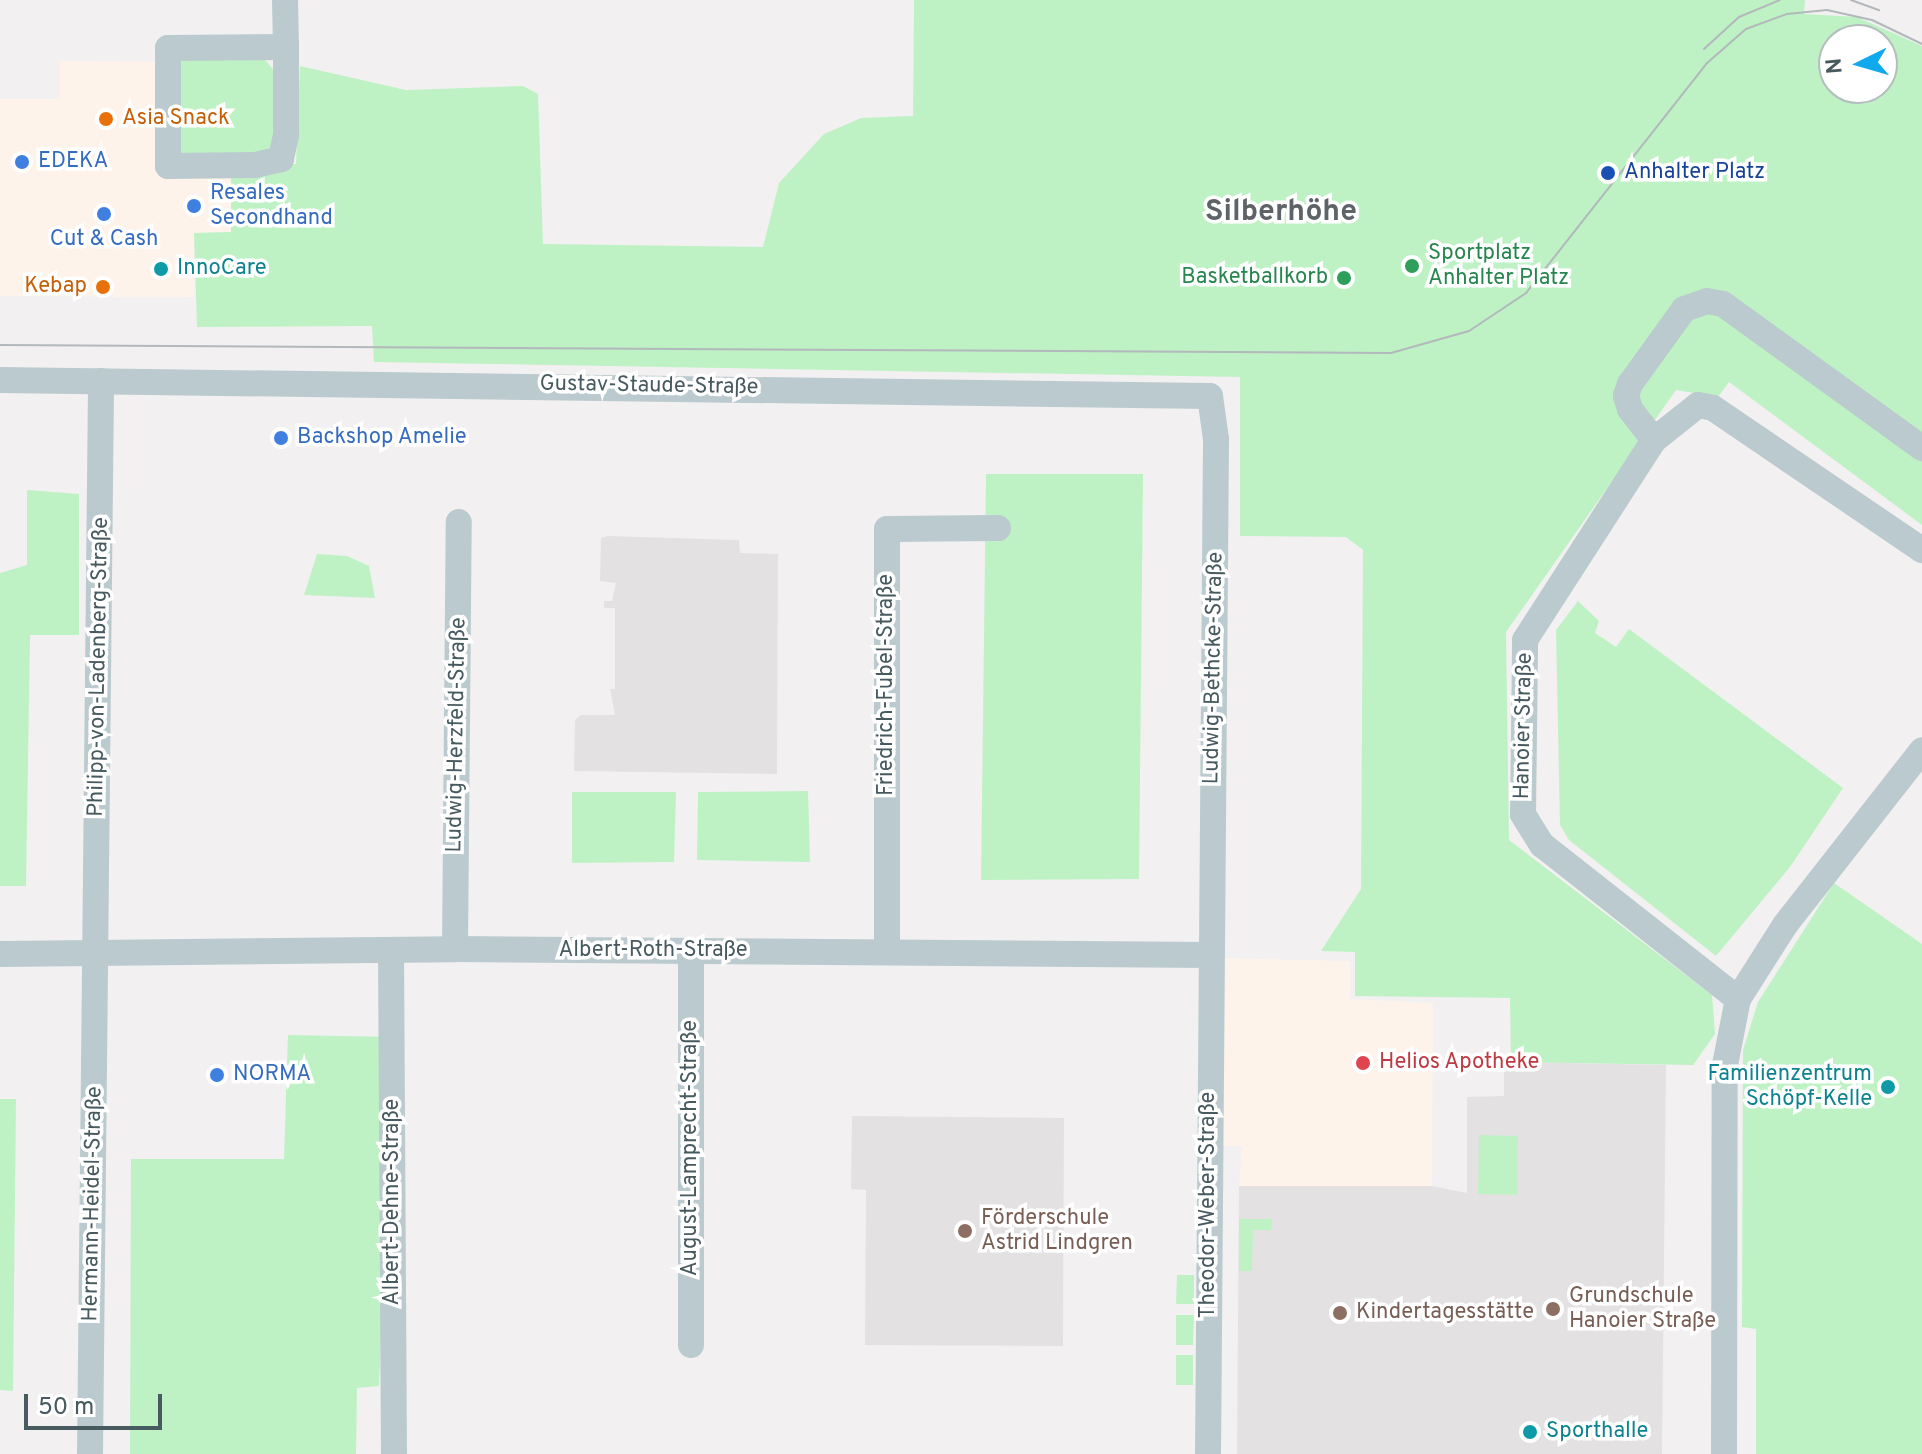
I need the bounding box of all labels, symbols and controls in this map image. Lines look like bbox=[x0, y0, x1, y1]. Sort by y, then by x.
north arrow bbox=[1818, 24, 1898, 104]
text: N bbox=[1821, 57, 1850, 75]
place label: Asia Snack bbox=[122, 106, 230, 132]
marker: Asia Snack bbox=[97, 110, 115, 128]
place label: EDEKA bbox=[38, 149, 108, 175]
marker: EDEKA bbox=[13, 153, 31, 171]
place label: Anhalter Platz bbox=[1624, 160, 1765, 186]
marker: Anhalter Platz bbox=[1599, 164, 1617, 182]
place label: Resales Secondhand bbox=[210, 180, 333, 232]
district label: Silberhöhe bbox=[1205, 195, 1357, 231]
marker: Resales Secondhand bbox=[185, 197, 203, 215]
marker: Cut & Cash bbox=[95, 205, 113, 223]
place label: Cut & Cash bbox=[50, 227, 158, 253]
place label: Sportplatz Anhalter Platz bbox=[1428, 240, 1569, 292]
place label: InnoCare bbox=[177, 256, 267, 282]
marker: Sportplatz Anhalter Platz bbox=[1403, 257, 1421, 275]
marker: InnoCare bbox=[152, 260, 170, 278]
place label: Basketballkorb bbox=[1181, 265, 1328, 291]
marker: Basketballkorb bbox=[1335, 269, 1353, 287]
place label: Kebap bbox=[24, 274, 87, 300]
marker: Kebap bbox=[94, 278, 112, 296]
street label: Gustav-Staude-Straße bbox=[539, 371, 759, 401]
place label: Backshop Amelie bbox=[297, 425, 467, 451]
marker: Backshop Amelie bbox=[272, 429, 290, 447]
street label: Philipp-von-Ladenberg-Straße bbox=[83, 517, 115, 817]
street label: Ludwig-Bethcke-Straße bbox=[1199, 551, 1229, 785]
street label: Friedrich-Fubel-Straße bbox=[874, 574, 900, 796]
street label: Ludwig-Herzfeld-Straße bbox=[442, 617, 472, 853]
street label: Hanoier Straße bbox=[1510, 652, 1538, 800]
street label: Albert-Roth-Straße bbox=[558, 938, 748, 964]
street label: August-Lamprecht-Straße bbox=[678, 1020, 704, 1276]
place label: Helios Apotheke bbox=[1379, 1050, 1540, 1076]
marker: Helios Apotheke bbox=[1354, 1054, 1372, 1072]
place label: Familienzentrum Schöpf-Kelle bbox=[1708, 1061, 1872, 1112]
place label: NORMA bbox=[233, 1062, 311, 1088]
marker: NORMA bbox=[208, 1066, 226, 1084]
marker: Familienzentrum Schöpf-Kelle bbox=[1879, 1078, 1897, 1096]
street label: Hermann-Heidel-Straße bbox=[78, 1086, 108, 1322]
street label: Theodor-Weber-Straße bbox=[1196, 1092, 1222, 1318]
street label: Albert-Dehne-Straße bbox=[380, 1099, 406, 1305]
place label: Förderschule Astrid Lindgren bbox=[981, 1205, 1133, 1256]
marker: Förderschule Astrid Lindgren bbox=[956, 1222, 974, 1240]
place label: Grundschule Hanoier Straße bbox=[1569, 1283, 1716, 1334]
place label: Kindertagesstätte bbox=[1356, 1300, 1534, 1326]
marker: Grundschule Hanoier Straße bbox=[1544, 1300, 1562, 1318]
marker: Kindertagesstätte bbox=[1331, 1304, 1349, 1322]
scale bar bbox=[28, 1378, 166, 1428]
text: 50 m bbox=[38, 1393, 94, 1423]
place label: Sporthalle bbox=[1546, 1419, 1648, 1445]
marker: Sporthalle bbox=[1521, 1423, 1539, 1441]

